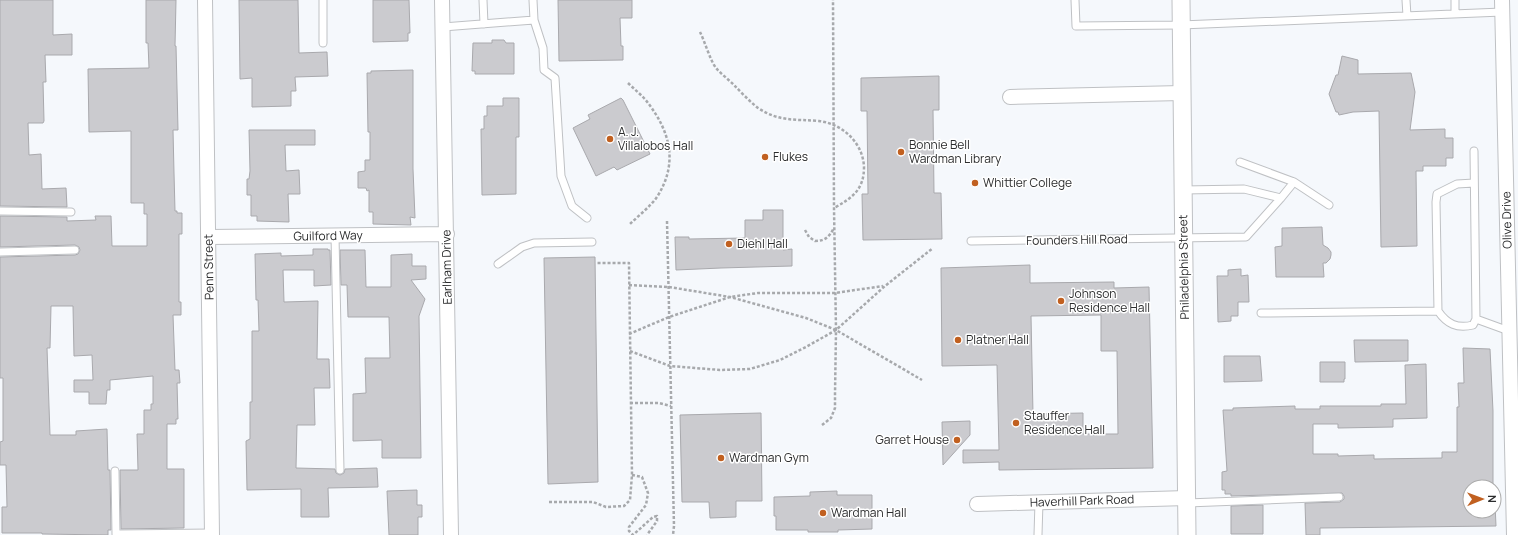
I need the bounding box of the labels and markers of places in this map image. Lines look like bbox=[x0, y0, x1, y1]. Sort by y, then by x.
place label: A. J. Villalobos Hall bbox=[618, 123, 693, 154]
marker: A. J. Villalobos Hall bbox=[605, 134, 615, 144]
place label: Bonnie Bell Wardman Library bbox=[909, 136, 1002, 167]
marker: Bonnie Bell Wardman Library bbox=[896, 147, 906, 157]
place label: Flukes bbox=[773, 148, 808, 165]
marker: Flukes bbox=[760, 152, 770, 162]
place label: Whittier College bbox=[983, 174, 1072, 191]
marker: Whittier College bbox=[970, 178, 980, 188]
place label: Diehl Hall bbox=[737, 235, 788, 252]
marker: Diehl Hall bbox=[724, 239, 734, 249]
place label: Johnson Residence Hall bbox=[1069, 285, 1150, 316]
marker: Johnson Residence Hall bbox=[1056, 296, 1066, 306]
place label: Platner Hall bbox=[966, 331, 1029, 348]
marker: Platner Hall bbox=[953, 335, 963, 345]
place label: Stauffer Residence Hall bbox=[1024, 407, 1105, 438]
marker: Stauffer Residence Hall bbox=[1011, 418, 1021, 428]
place label: Garret House bbox=[875, 431, 949, 448]
marker: Garret House bbox=[952, 435, 962, 445]
place label: Wardman Gym bbox=[729, 449, 809, 466]
marker: Wardman Gym bbox=[716, 453, 726, 463]
place label: Wardman Hall bbox=[831, 504, 907, 521]
marker: Wardman Hall bbox=[818, 508, 828, 518]

